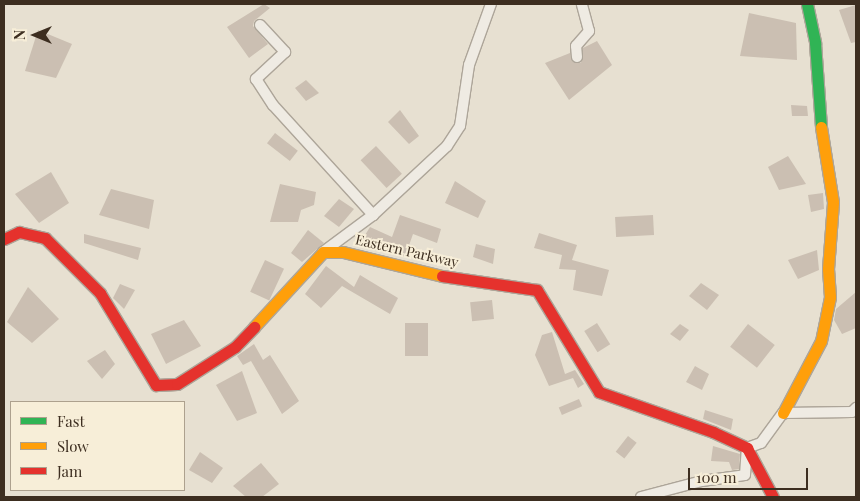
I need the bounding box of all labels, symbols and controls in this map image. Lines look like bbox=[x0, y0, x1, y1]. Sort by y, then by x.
north arrow bbox=[10, 10, 60, 60]
text: N bbox=[10, 30, 29, 40]
street label: Eastern Parkway bbox=[354, 231, 460, 271]
legend bbox=[10, 401, 185, 491]
text: Fast bbox=[57, 411, 85, 431]
text: Slow bbox=[57, 436, 89, 456]
scale bar bbox=[690, 458, 810, 490]
text: Jam bbox=[57, 461, 82, 481]
text: 100 m bbox=[696, 467, 737, 487]

